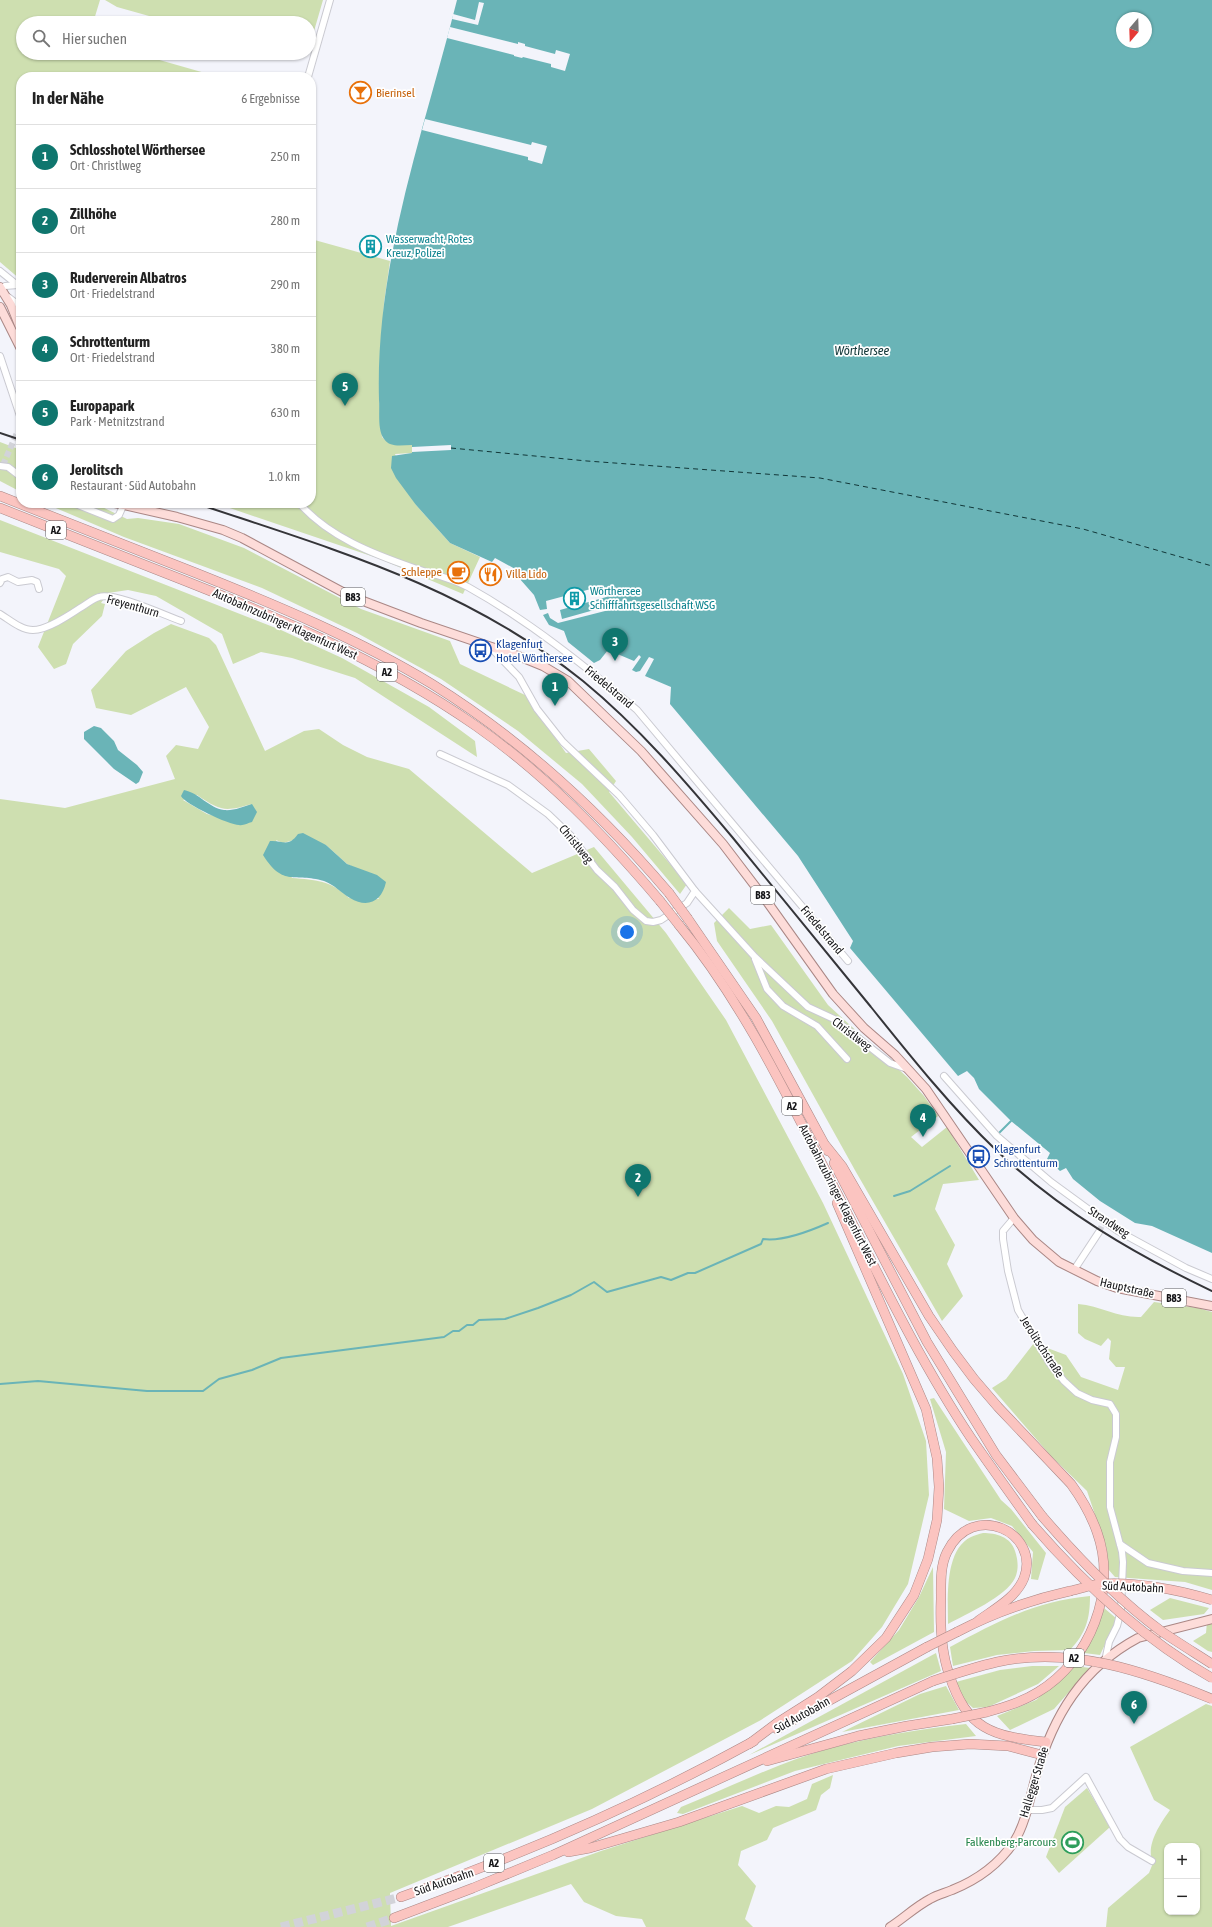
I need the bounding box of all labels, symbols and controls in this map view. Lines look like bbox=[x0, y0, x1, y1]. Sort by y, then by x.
north arrow bbox=[1116, 12, 1152, 48]
search box bbox=[16, 16, 316, 60]
icon: search bbox=[30, 27, 52, 49]
text: Hier suchen bbox=[62, 30, 127, 47]
bar icon: Bierinsel bbox=[347, 80, 373, 106]
place label: Bierinsel bbox=[376, 86, 416, 100]
text: In der Nähe bbox=[32, 88, 104, 108]
text: 6 Ergebnisse bbox=[241, 91, 300, 106]
text: Schlosshotel Wörthersee bbox=[70, 141, 205, 158]
text: 1 bbox=[42, 149, 48, 164]
text: 250 m bbox=[271, 149, 300, 164]
text: Ort · Christlweg bbox=[70, 158, 141, 173]
text: Zillhöhe bbox=[70, 205, 117, 222]
text: 2 bbox=[42, 213, 48, 228]
text: 280 m bbox=[271, 213, 300, 228]
text: Ort bbox=[70, 222, 85, 237]
place label: Wasserwacht, Rotes Kreuz, Polizei bbox=[386, 232, 472, 260]
building icon: Wasserwacht, Rotes Kreuz, Polizei bbox=[357, 233, 383, 259]
text: Ruderverein Albatros bbox=[70, 269, 186, 286]
text: 3 bbox=[42, 277, 48, 292]
text: 290 m bbox=[271, 277, 300, 292]
text: Ort · Friedelstrand bbox=[70, 286, 155, 301]
text: Schrottenturm bbox=[70, 333, 150, 350]
text: 4 bbox=[42, 341, 48, 356]
text: 380 m bbox=[271, 341, 300, 356]
water label: Wörthersee bbox=[835, 343, 889, 358]
text: Ort · Friedelstrand bbox=[70, 350, 155, 365]
pin: 5 bbox=[332, 373, 358, 406]
text: Europapark bbox=[70, 397, 134, 414]
text: 5 bbox=[42, 405, 48, 420]
text: 630 m bbox=[271, 405, 300, 420]
text: Park · Metnitzstrand bbox=[70, 414, 165, 429]
text: Jerolitsch bbox=[70, 461, 123, 478]
text: 6 bbox=[42, 469, 48, 484]
text: 1.0 km bbox=[269, 469, 300, 484]
text: Restaurant · Süd Autobahn bbox=[70, 478, 196, 493]
road number: A2 bbox=[46, 521, 66, 539]
cafe icon: Schleppe bbox=[445, 559, 471, 585]
restaurant icon: Villa Lido bbox=[478, 561, 504, 587]
place label: Schleppe bbox=[401, 565, 442, 579]
place label: Villa Lido bbox=[506, 567, 547, 581]
place label: Wörthersee Schifffahrtsgesellschaft WSG bbox=[590, 584, 715, 612]
building icon: Wörthersee Schifffahrtsgesellschaft WSG bbox=[561, 585, 587, 611]
street label: Autobahnzubringer Klagenfurt West bbox=[210, 586, 360, 663]
road number: B83 bbox=[341, 588, 365, 606]
street label: Freyenthurn bbox=[105, 592, 161, 620]
pin: 3 bbox=[602, 628, 628, 661]
place label: Klagenfurt Hotel Wörthersee bbox=[496, 637, 573, 665]
bus stop icon: Klagenfurt Hotel Wörthersee bbox=[467, 638, 493, 664]
road number: A2 bbox=[377, 663, 397, 681]
street label: Friedelstrand bbox=[582, 663, 636, 711]
pin: 1 bbox=[542, 673, 568, 706]
street label: Christlweg bbox=[556, 822, 597, 867]
road number: B83 bbox=[751, 886, 775, 904]
street label: Friedelstrand bbox=[798, 903, 846, 957]
your location bbox=[617, 922, 637, 942]
street label: Christlweg bbox=[829, 1015, 875, 1054]
road number: A2 bbox=[782, 1097, 802, 1115]
pin: 4 bbox=[910, 1104, 936, 1137]
street label: Autobahnzubringer Klagenfurt West bbox=[796, 1122, 880, 1269]
place label: Klagenfurt Schrottenturm bbox=[994, 1142, 1058, 1170]
bus stop icon: Klagenfurt Schrottenturm bbox=[966, 1143, 992, 1169]
pin: 2 bbox=[625, 1164, 651, 1197]
street label: Strandweg bbox=[1086, 1203, 1133, 1241]
street label: Hauptstraße bbox=[1099, 1275, 1155, 1301]
road number: B83 bbox=[1162, 1289, 1186, 1307]
street label: Jerolitschstraße bbox=[1017, 1314, 1067, 1380]
street label: Süd Autobahn bbox=[1102, 1578, 1164, 1596]
road number: A2 bbox=[1064, 1649, 1084, 1667]
pin: 6 bbox=[1121, 1691, 1147, 1724]
street label: Süd Autobahn bbox=[772, 1694, 832, 1736]
street label: Hallegger Straße bbox=[1017, 1745, 1051, 1819]
sports icon: Falkenberg-Parcours bbox=[1059, 1829, 1085, 1855]
place label: Falkenberg-Parcours bbox=[965, 1835, 1056, 1849]
map controls bbox=[1164, 1843, 1200, 1915]
button: + bbox=[1164, 1843, 1200, 1879]
road number: A2 bbox=[484, 1854, 504, 1872]
street label: Süd Autobahn bbox=[413, 1865, 475, 1899]
button: − bbox=[1164, 1879, 1200, 1915]

